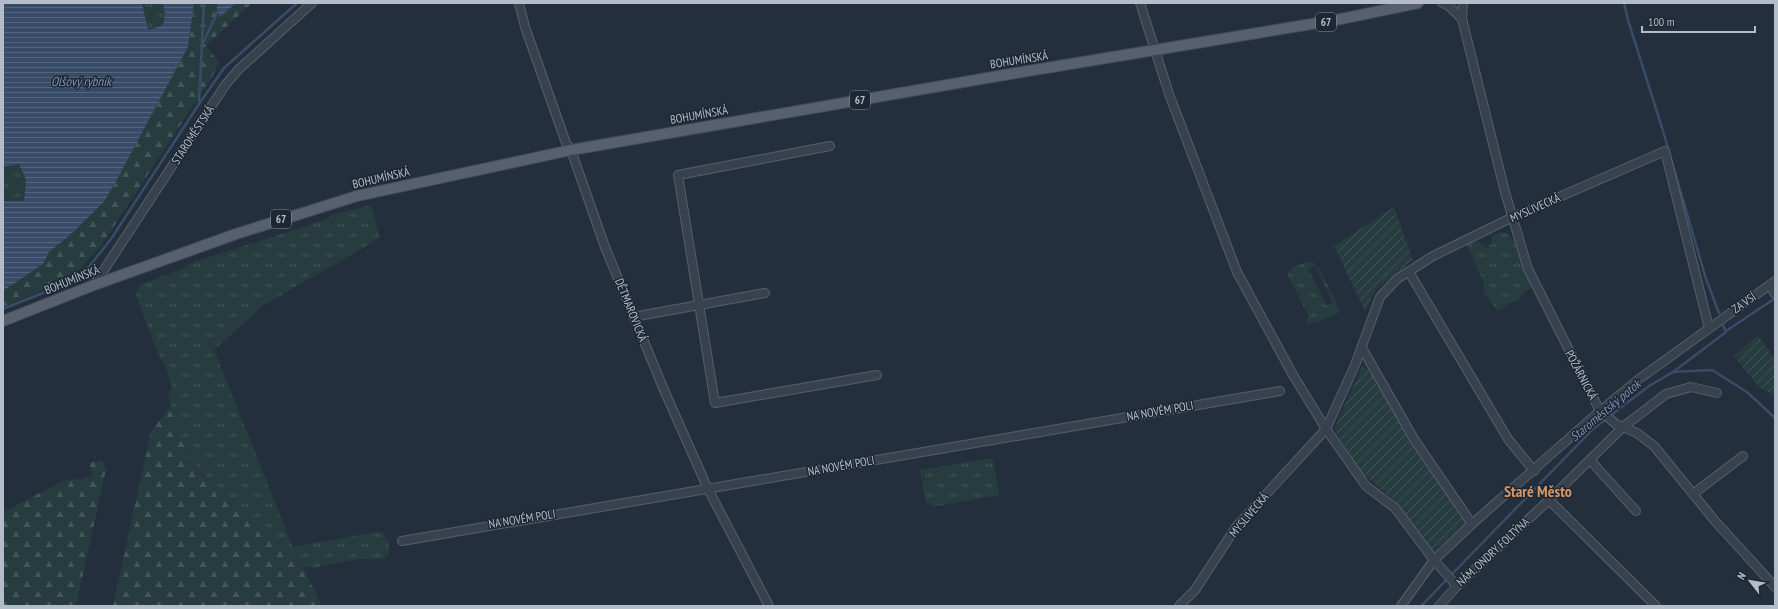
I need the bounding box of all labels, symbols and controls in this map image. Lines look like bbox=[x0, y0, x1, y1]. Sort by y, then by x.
scale bar bbox=[1642, 8, 1755, 34]
road number: 67 bbox=[1316, 13, 1336, 31]
text: 100 m bbox=[1648, 14, 1675, 29]
street label: BOHUMÍNSKÁ bbox=[989, 47, 1049, 71]
water label: Olšový rybník bbox=[51, 73, 113, 90]
road number: 67 bbox=[850, 91, 870, 109]
street label: STAROMĚSTSKÁ bbox=[168, 102, 217, 167]
street label: BOHUMÍNSKÁ bbox=[669, 102, 729, 127]
street label: BOHUMÍNSKÁ bbox=[351, 164, 411, 191]
street label: MYSLIVECKÁ bbox=[1507, 190, 1563, 225]
road number: 67 bbox=[271, 210, 291, 228]
street label: BOHUMÍNSKÁ bbox=[42, 262, 102, 297]
street label: DĚTMAROVICKÁ bbox=[612, 276, 651, 344]
street label: ZA VSÍ bbox=[1729, 289, 1759, 316]
street label: POŽÁRNICKÁ bbox=[1562, 347, 1601, 402]
water label: Staroměstský potok bbox=[1566, 375, 1646, 445]
street label: NA NOVÉM POLI bbox=[1125, 397, 1194, 424]
street label: NA NOVÉM POLI bbox=[806, 452, 875, 479]
district label: Staré Město bbox=[1504, 481, 1572, 501]
street label: MYSLIVECKÁ bbox=[1226, 489, 1272, 540]
street label: NA NOVÉM POLI bbox=[487, 506, 556, 531]
street label: NÁM. ONDRY FOLTÝNA bbox=[1453, 514, 1532, 589]
north arrow bbox=[1730, 561, 1770, 601]
text: N bbox=[1734, 570, 1749, 582]

